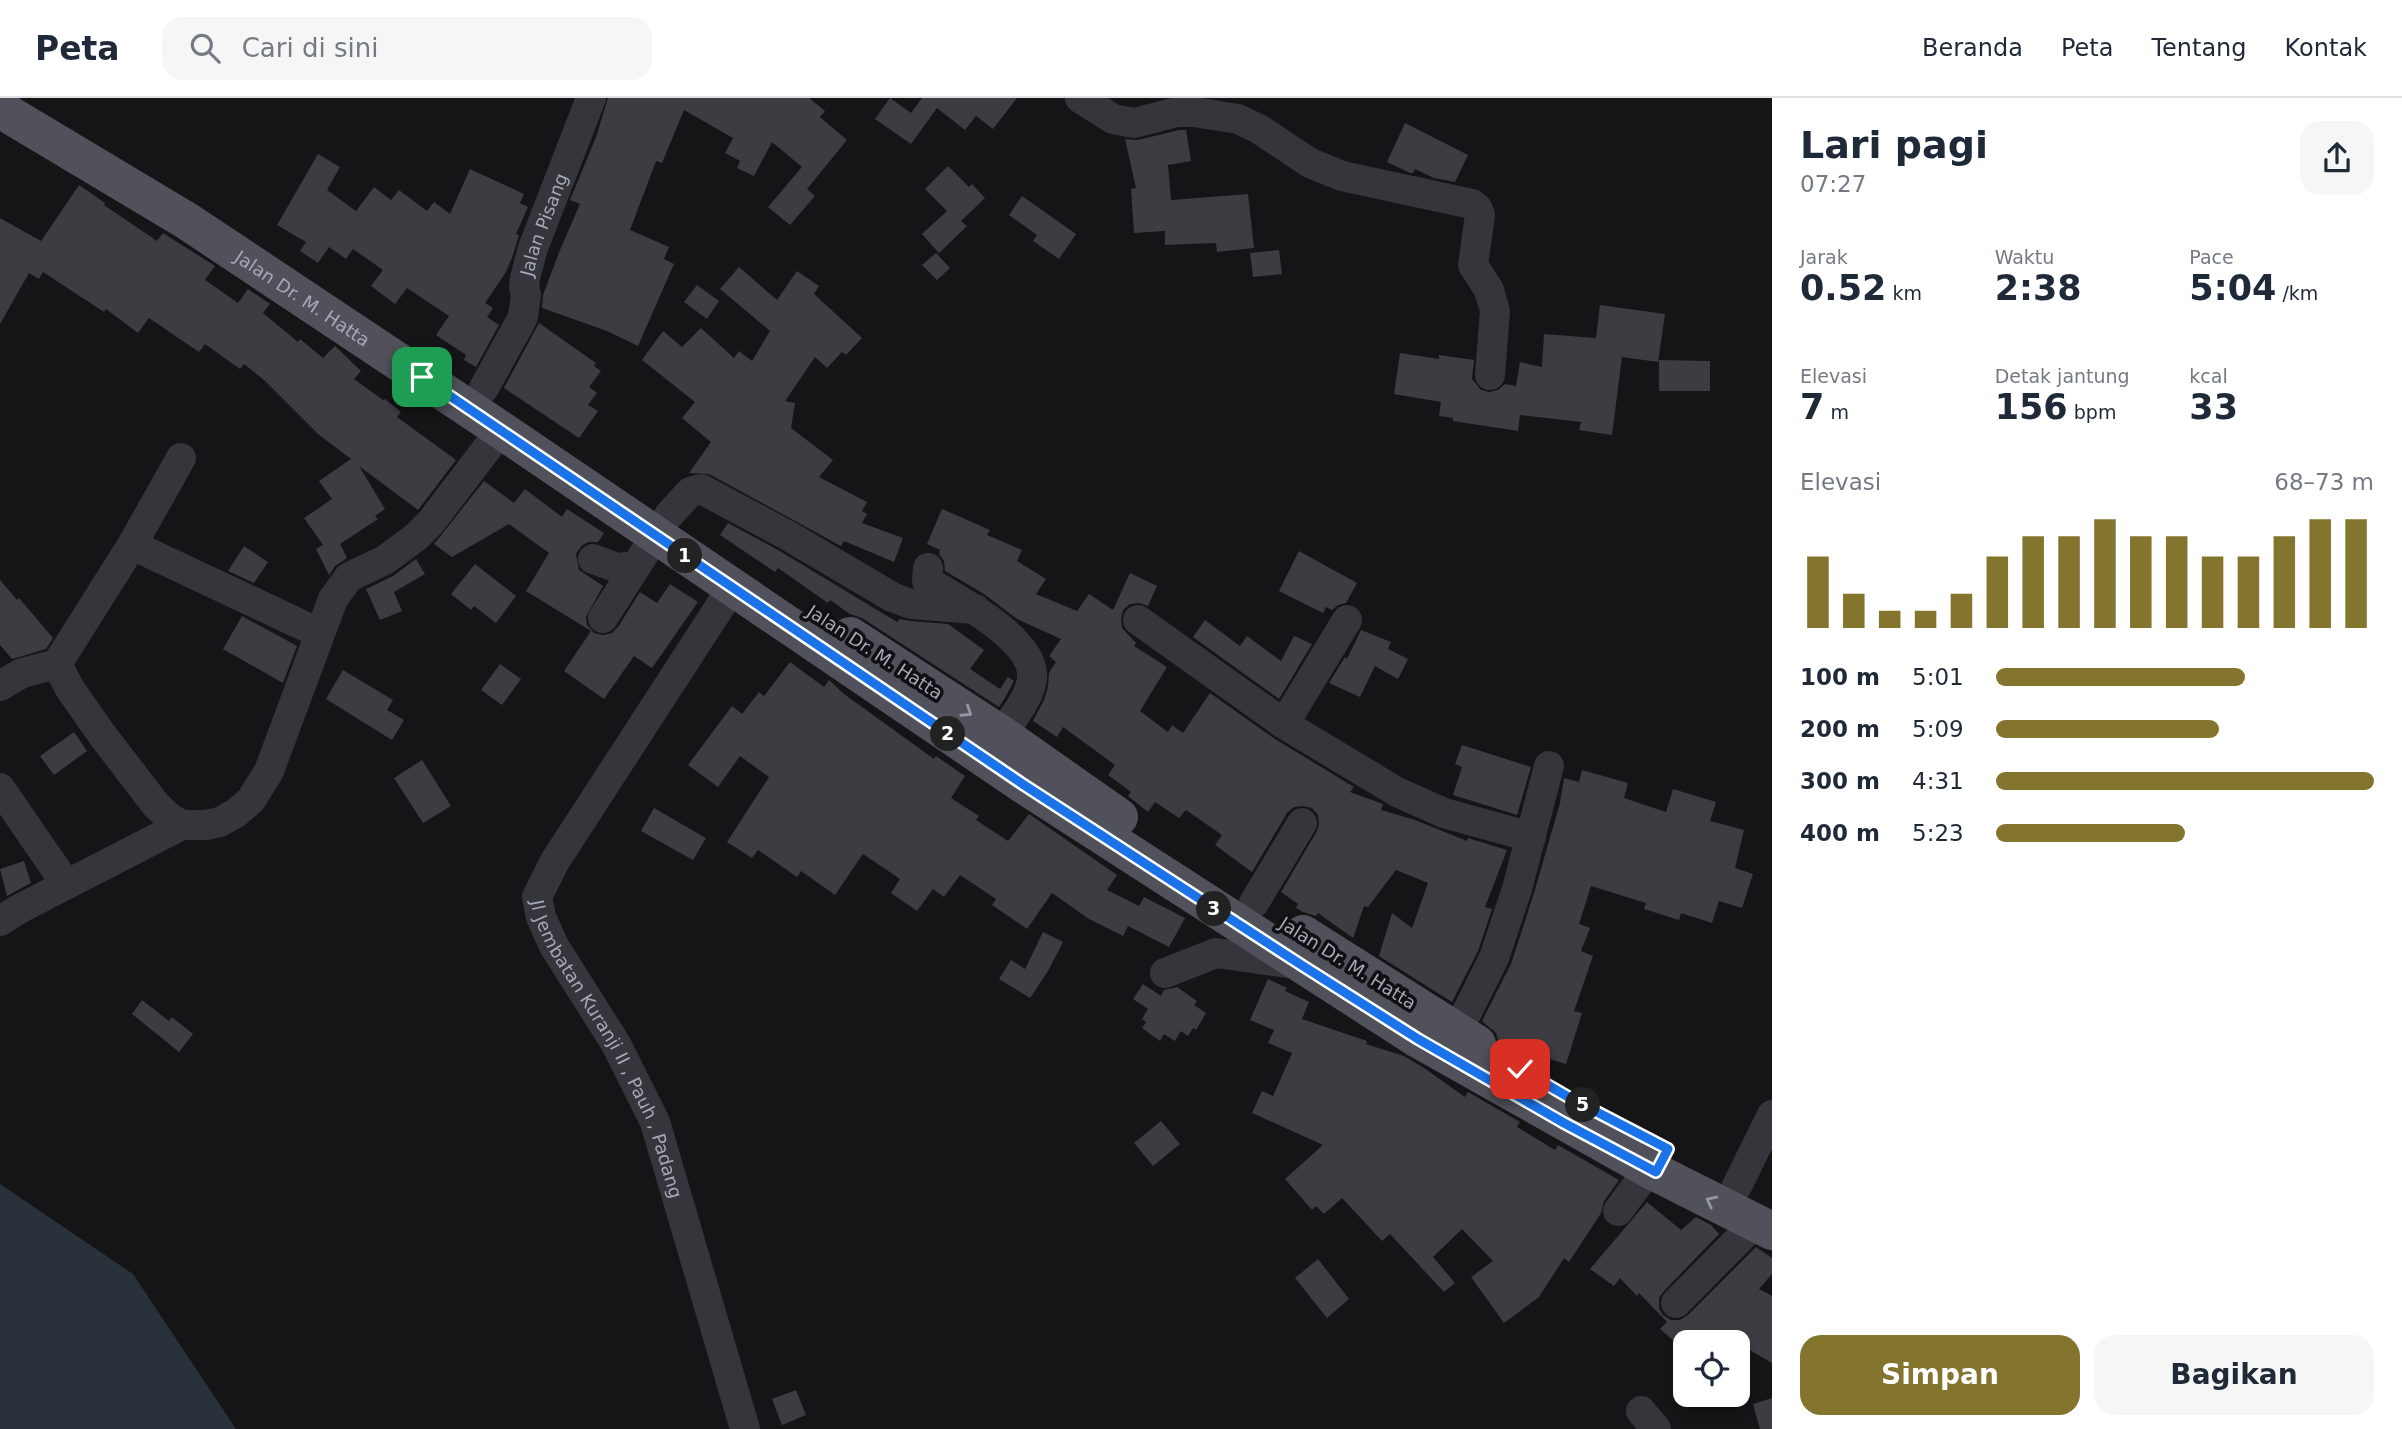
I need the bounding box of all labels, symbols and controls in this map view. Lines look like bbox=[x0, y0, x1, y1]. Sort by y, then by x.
search box bbox=[162, 17, 652, 80]
text: Peta bbox=[35, 29, 120, 68]
icon: search bbox=[186, 29, 224, 67]
text: Cari di sini bbox=[242, 33, 378, 63]
text: Beranda bbox=[1922, 34, 2023, 62]
text: Peta bbox=[2061, 34, 2113, 62]
text: Tentang bbox=[2151, 34, 2247, 62]
text: Kontak bbox=[2285, 34, 2367, 62]
button: share bbox=[2300, 121, 2374, 195]
text: Lari pagi bbox=[1800, 123, 1988, 167]
street label: Jalan Pisang bbox=[515, 170, 571, 279]
text: 07:27 bbox=[1800, 171, 1866, 197]
street label: Jalan Dr. M. Hatta bbox=[231, 245, 374, 350]
text: Jarak bbox=[1800, 246, 1848, 268]
text: Waktu bbox=[1995, 246, 2054, 268]
text: Pace bbox=[2189, 246, 2234, 268]
text: 0.52 bbox=[1800, 268, 1886, 308]
text: 2:38 bbox=[1995, 268, 2082, 308]
text: 5:04 bbox=[2189, 268, 2276, 308]
text: km bbox=[1886, 282, 1922, 304]
text: /km bbox=[2276, 282, 2318, 304]
pin bbox=[392, 347, 452, 407]
icon: arrive bbox=[403, 358, 441, 396]
text: Elevasi bbox=[1800, 365, 1867, 387]
text: Detak jantung bbox=[1995, 365, 2130, 387]
text: kcal bbox=[2189, 365, 2228, 387]
text: 7 bbox=[1800, 387, 1824, 427]
text: 156 bbox=[1995, 387, 2068, 427]
text: 33 bbox=[2189, 387, 2238, 427]
text: m bbox=[1824, 401, 1849, 423]
text: bpm bbox=[2068, 401, 2116, 423]
text: Elevasi bbox=[1800, 469, 1881, 495]
text: 68–73 m bbox=[2274, 469, 2374, 495]
pin: 1 bbox=[668, 538, 702, 574]
text: 1 bbox=[678, 544, 691, 566]
street label: Jalan Dr. M. Hatta bbox=[803, 600, 947, 704]
text: 100 m bbox=[1800, 664, 1880, 690]
text: 5:01 bbox=[1912, 664, 1964, 690]
one-way arrow bbox=[959, 704, 972, 717]
pin: 2 bbox=[930, 716, 965, 752]
text: 200 m bbox=[1800, 716, 1880, 742]
text: 5:09 bbox=[1912, 716, 1964, 742]
text: 2 bbox=[941, 722, 954, 744]
text: 300 m bbox=[1800, 768, 1880, 794]
text: 4:31 bbox=[1912, 768, 1964, 794]
text: 400 m bbox=[1800, 820, 1880, 846]
text: 5:23 bbox=[1912, 820, 1964, 846]
pin: 3 bbox=[1196, 892, 1232, 926]
street label: Jl Jembatan Kuranji II , Pauh , Padang bbox=[527, 897, 687, 1200]
text: 3 bbox=[1207, 897, 1220, 919]
street label: Jalan Dr. M. Hatta bbox=[1275, 912, 1420, 1014]
pin bbox=[1490, 1039, 1550, 1099]
icon: check bbox=[1501, 1050, 1539, 1088]
pin: 5 bbox=[1566, 1088, 1600, 1122]
text: 5 bbox=[1576, 1093, 1589, 1115]
one-way arrow bbox=[1706, 1195, 1718, 1209]
map controls bbox=[1673, 1330, 1750, 1407]
button: locate bbox=[1673, 1330, 1750, 1407]
button: Simpan bbox=[1800, 1335, 2080, 1415]
button: Bagikan bbox=[2094, 1335, 2374, 1415]

